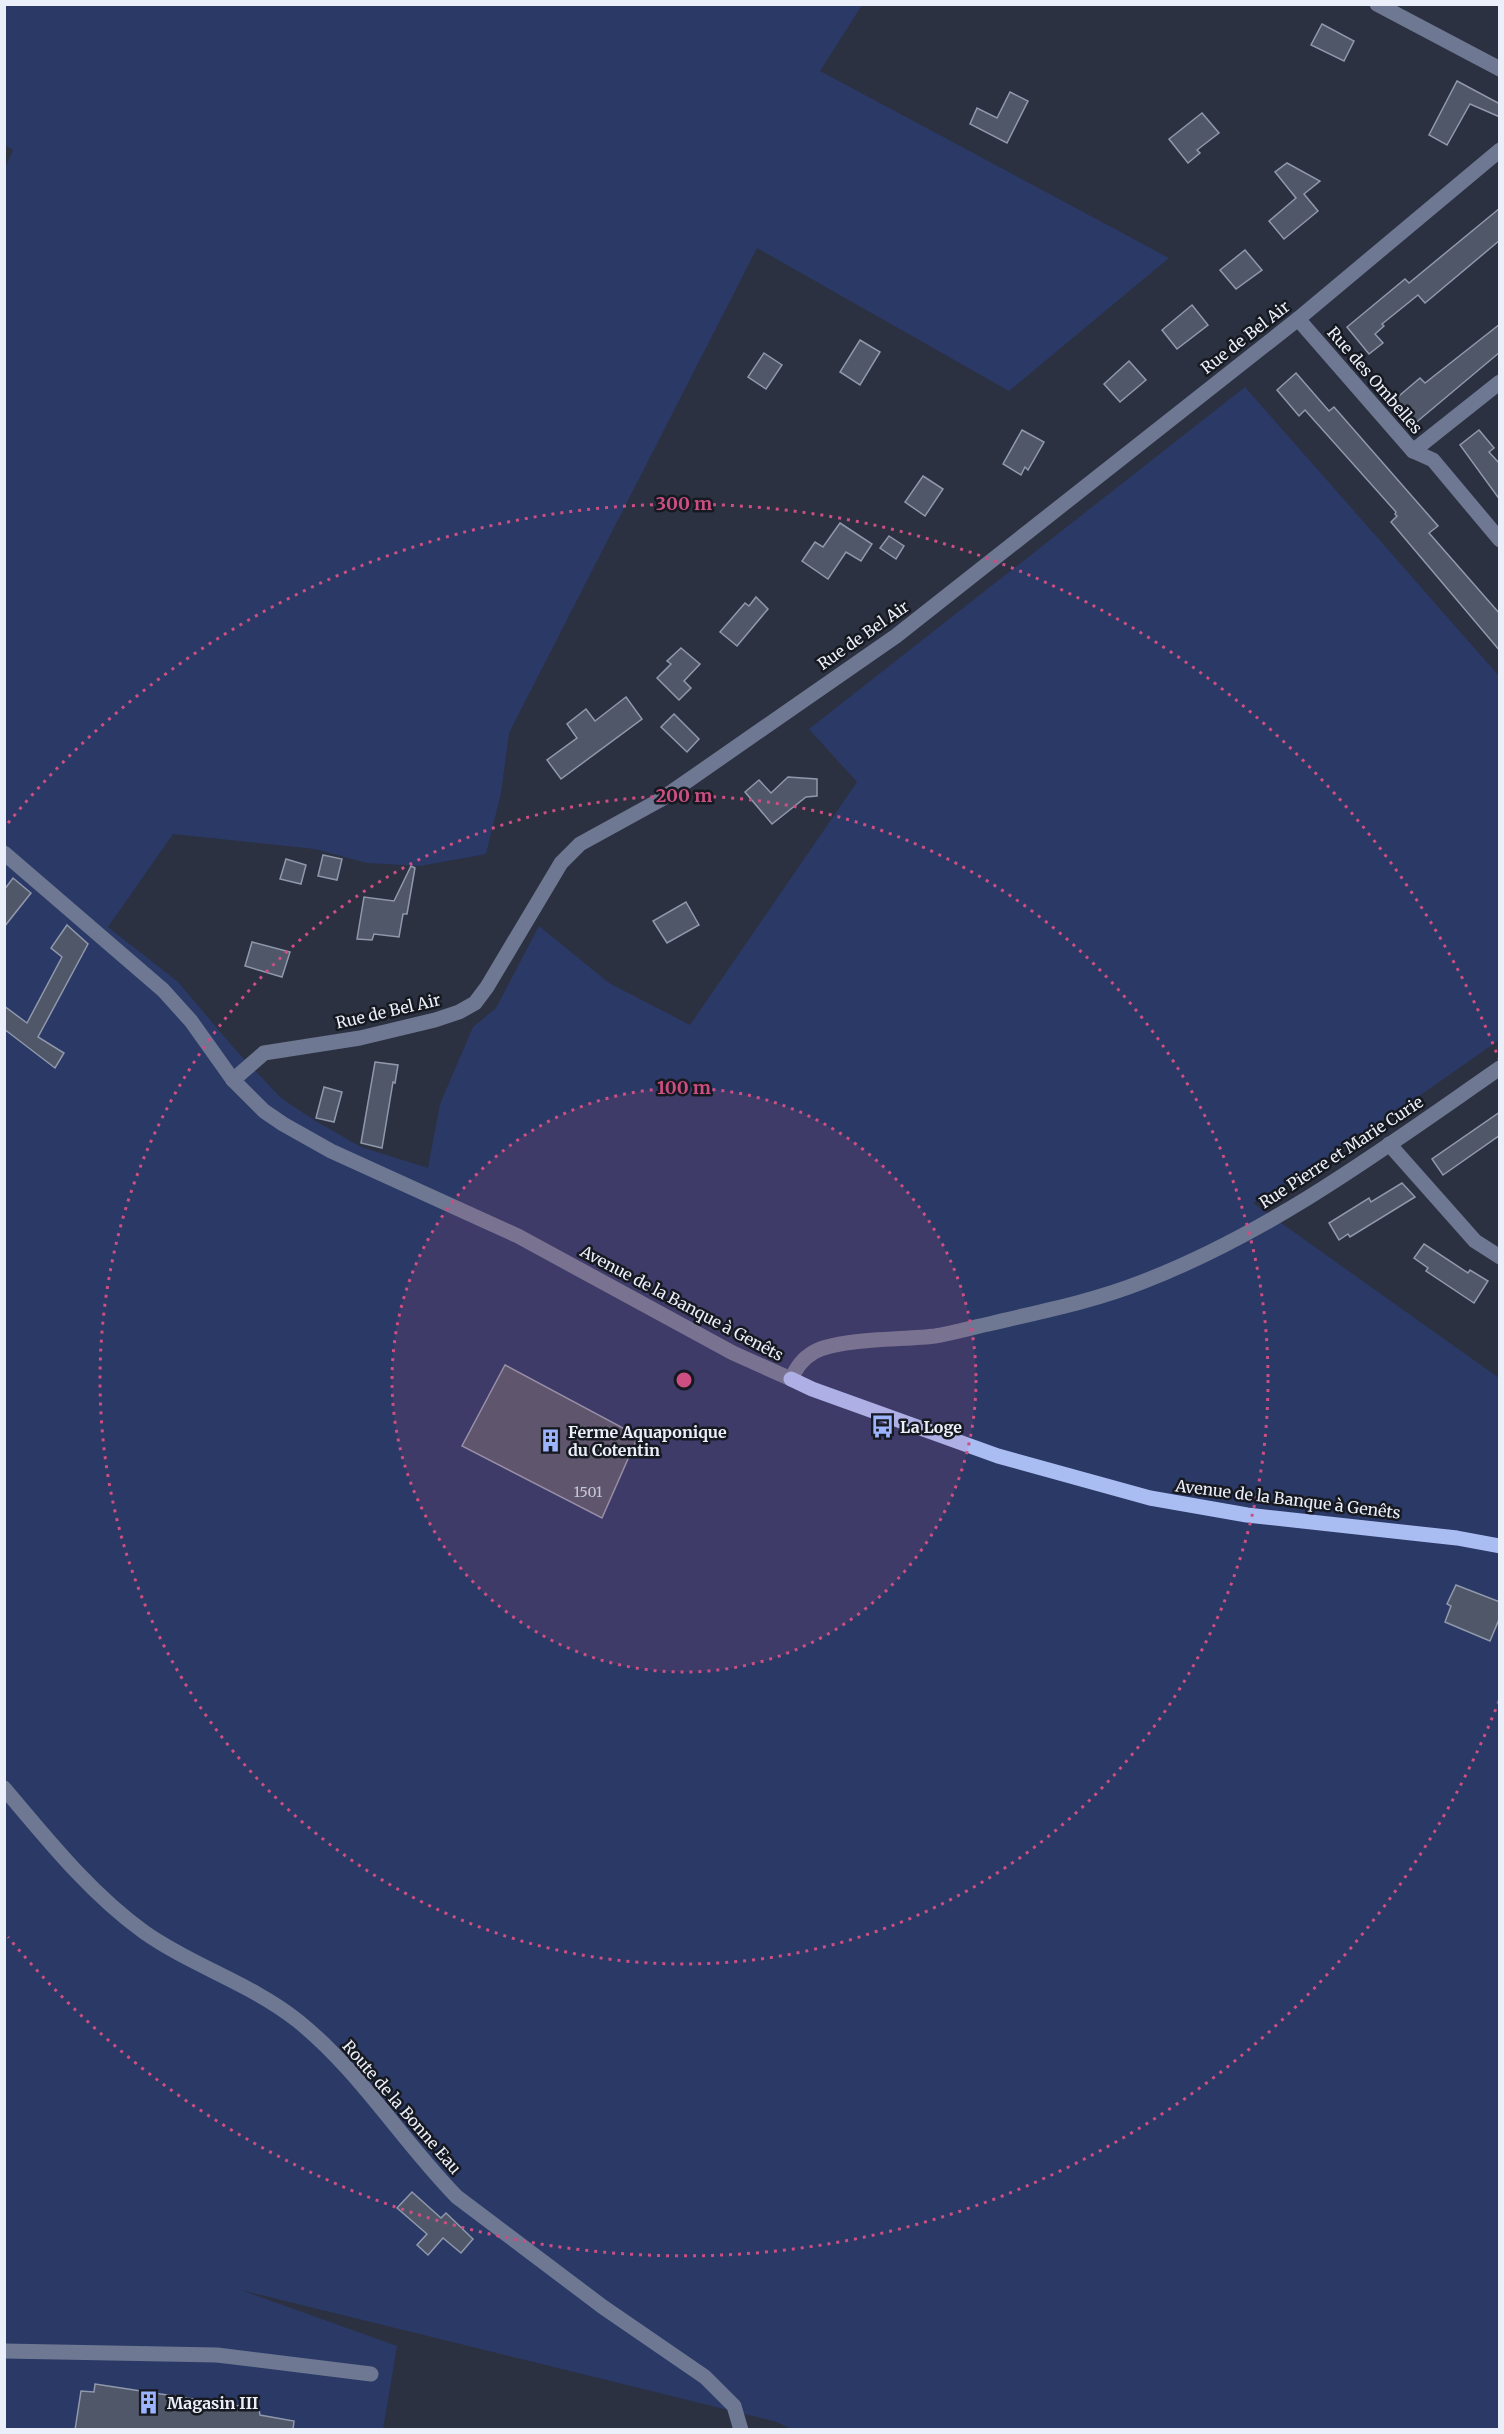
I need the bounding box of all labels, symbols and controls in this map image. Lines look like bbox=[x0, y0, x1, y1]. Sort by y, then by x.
street label: Rue de Bel Air bbox=[1197, 296, 1293, 378]
street label: Rue des Ombelles bbox=[1323, 323, 1427, 438]
text: 300 m bbox=[656, 492, 712, 515]
street label: Rue de Bel Air bbox=[813, 596, 913, 674]
text: 200 m bbox=[656, 784, 712, 807]
street label: Rue de Bel Air bbox=[334, 989, 442, 1033]
text: 100 m bbox=[657, 1076, 711, 1099]
street label: Rue Pierre et Marie Curie bbox=[1255, 1092, 1427, 1212]
street label: Avenue de la Banque à Genêts bbox=[576, 1240, 787, 1365]
centre of rings bbox=[674, 1370, 694, 1390]
bus stop icon: La Loge bbox=[869, 1414, 895, 1440]
place label: La Loge bbox=[900, 1417, 962, 1437]
place label: Ferme Aquaponique du Cotentin bbox=[568, 1422, 727, 1460]
building icon: Ferme Aquaponique du Cotentin bbox=[537, 1428, 563, 1454]
street label: Avenue de la Banque à Genêts bbox=[1173, 1475, 1402, 1523]
house number: 1501 bbox=[574, 1483, 602, 1501]
street label: Route de la Bonne Eau bbox=[339, 2036, 465, 2178]
building icon: Magasin III bbox=[136, 2390, 162, 2416]
place label: Magasin III bbox=[167, 2393, 258, 2413]

